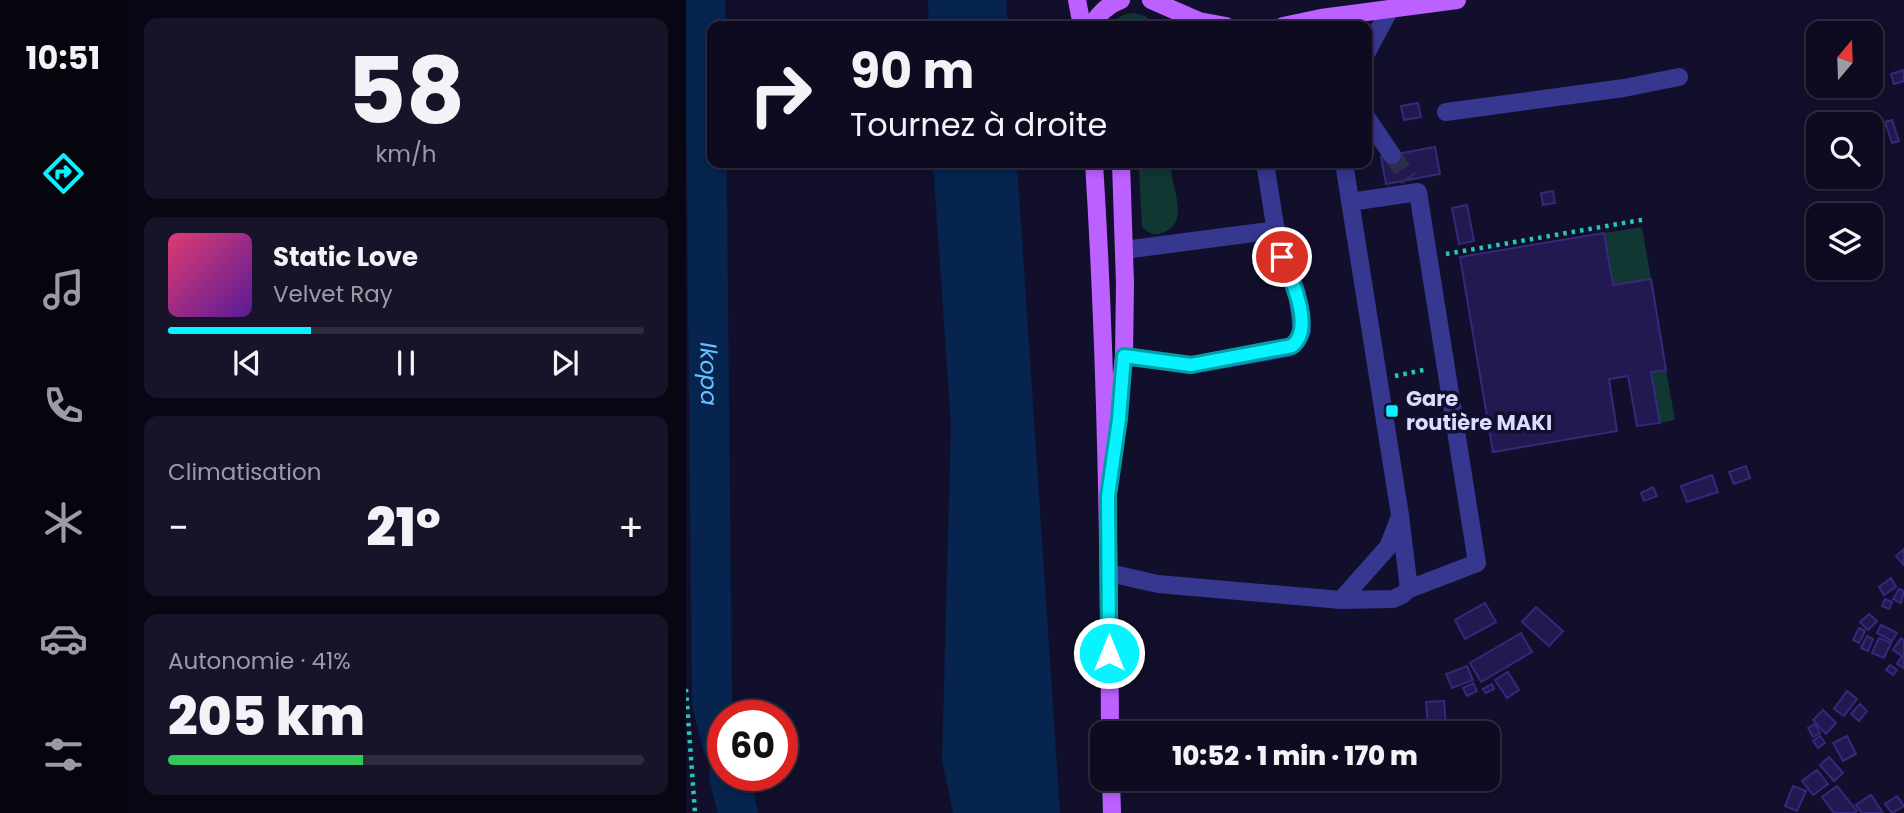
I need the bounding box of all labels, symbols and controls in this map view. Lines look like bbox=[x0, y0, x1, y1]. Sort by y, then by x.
north arrow bbox=[1806, 21, 1883, 98]
map controls bbox=[1806, 21, 1883, 280]
text: 58 bbox=[347, 27, 465, 155]
text: 10:51 bbox=[26, 35, 100, 80]
text: 90 m bbox=[850, 37, 974, 105]
icon: right bbox=[735, 49, 826, 140]
text: Tournez à droite bbox=[850, 102, 1107, 147]
button: search bbox=[1806, 112, 1883, 189]
text: km/h bbox=[375, 138, 437, 170]
icon: directions bbox=[39, 149, 88, 198]
button: layers bbox=[1806, 203, 1883, 280]
pin bbox=[1252, 227, 1312, 287]
icon: arrive bbox=[1263, 238, 1301, 276]
text: Static Love bbox=[273, 239, 418, 275]
icon: music bbox=[39, 265, 88, 314]
text: Velvet Ray bbox=[273, 278, 393, 310]
water label: Ikopa bbox=[692, 342, 725, 406]
icon: previous bbox=[228, 344, 266, 382]
icon: pause bbox=[387, 344, 425, 382]
icon: next bbox=[546, 344, 584, 382]
icon: phone bbox=[39, 381, 88, 430]
place label: Gare routière MAKI bbox=[1406, 384, 1552, 437]
marker: Gare routière MAKI bbox=[1384, 403, 1400, 419]
text: Climatisation bbox=[168, 456, 321, 488]
text: 21° bbox=[366, 491, 441, 564]
icon: climate bbox=[39, 498, 88, 547]
text: − bbox=[168, 501, 189, 554]
text: + bbox=[618, 501, 644, 554]
icon: car bbox=[39, 614, 88, 663]
position arrow bbox=[1072, 616, 1146, 690]
text: Autonomie · 41% bbox=[168, 645, 351, 677]
text: 205 km bbox=[168, 680, 365, 753]
speed limit sign: 60 bbox=[707, 700, 798, 791]
icon: filters bbox=[39, 730, 88, 779]
text: 10:52 · 1 min · 170 m bbox=[1172, 738, 1418, 774]

